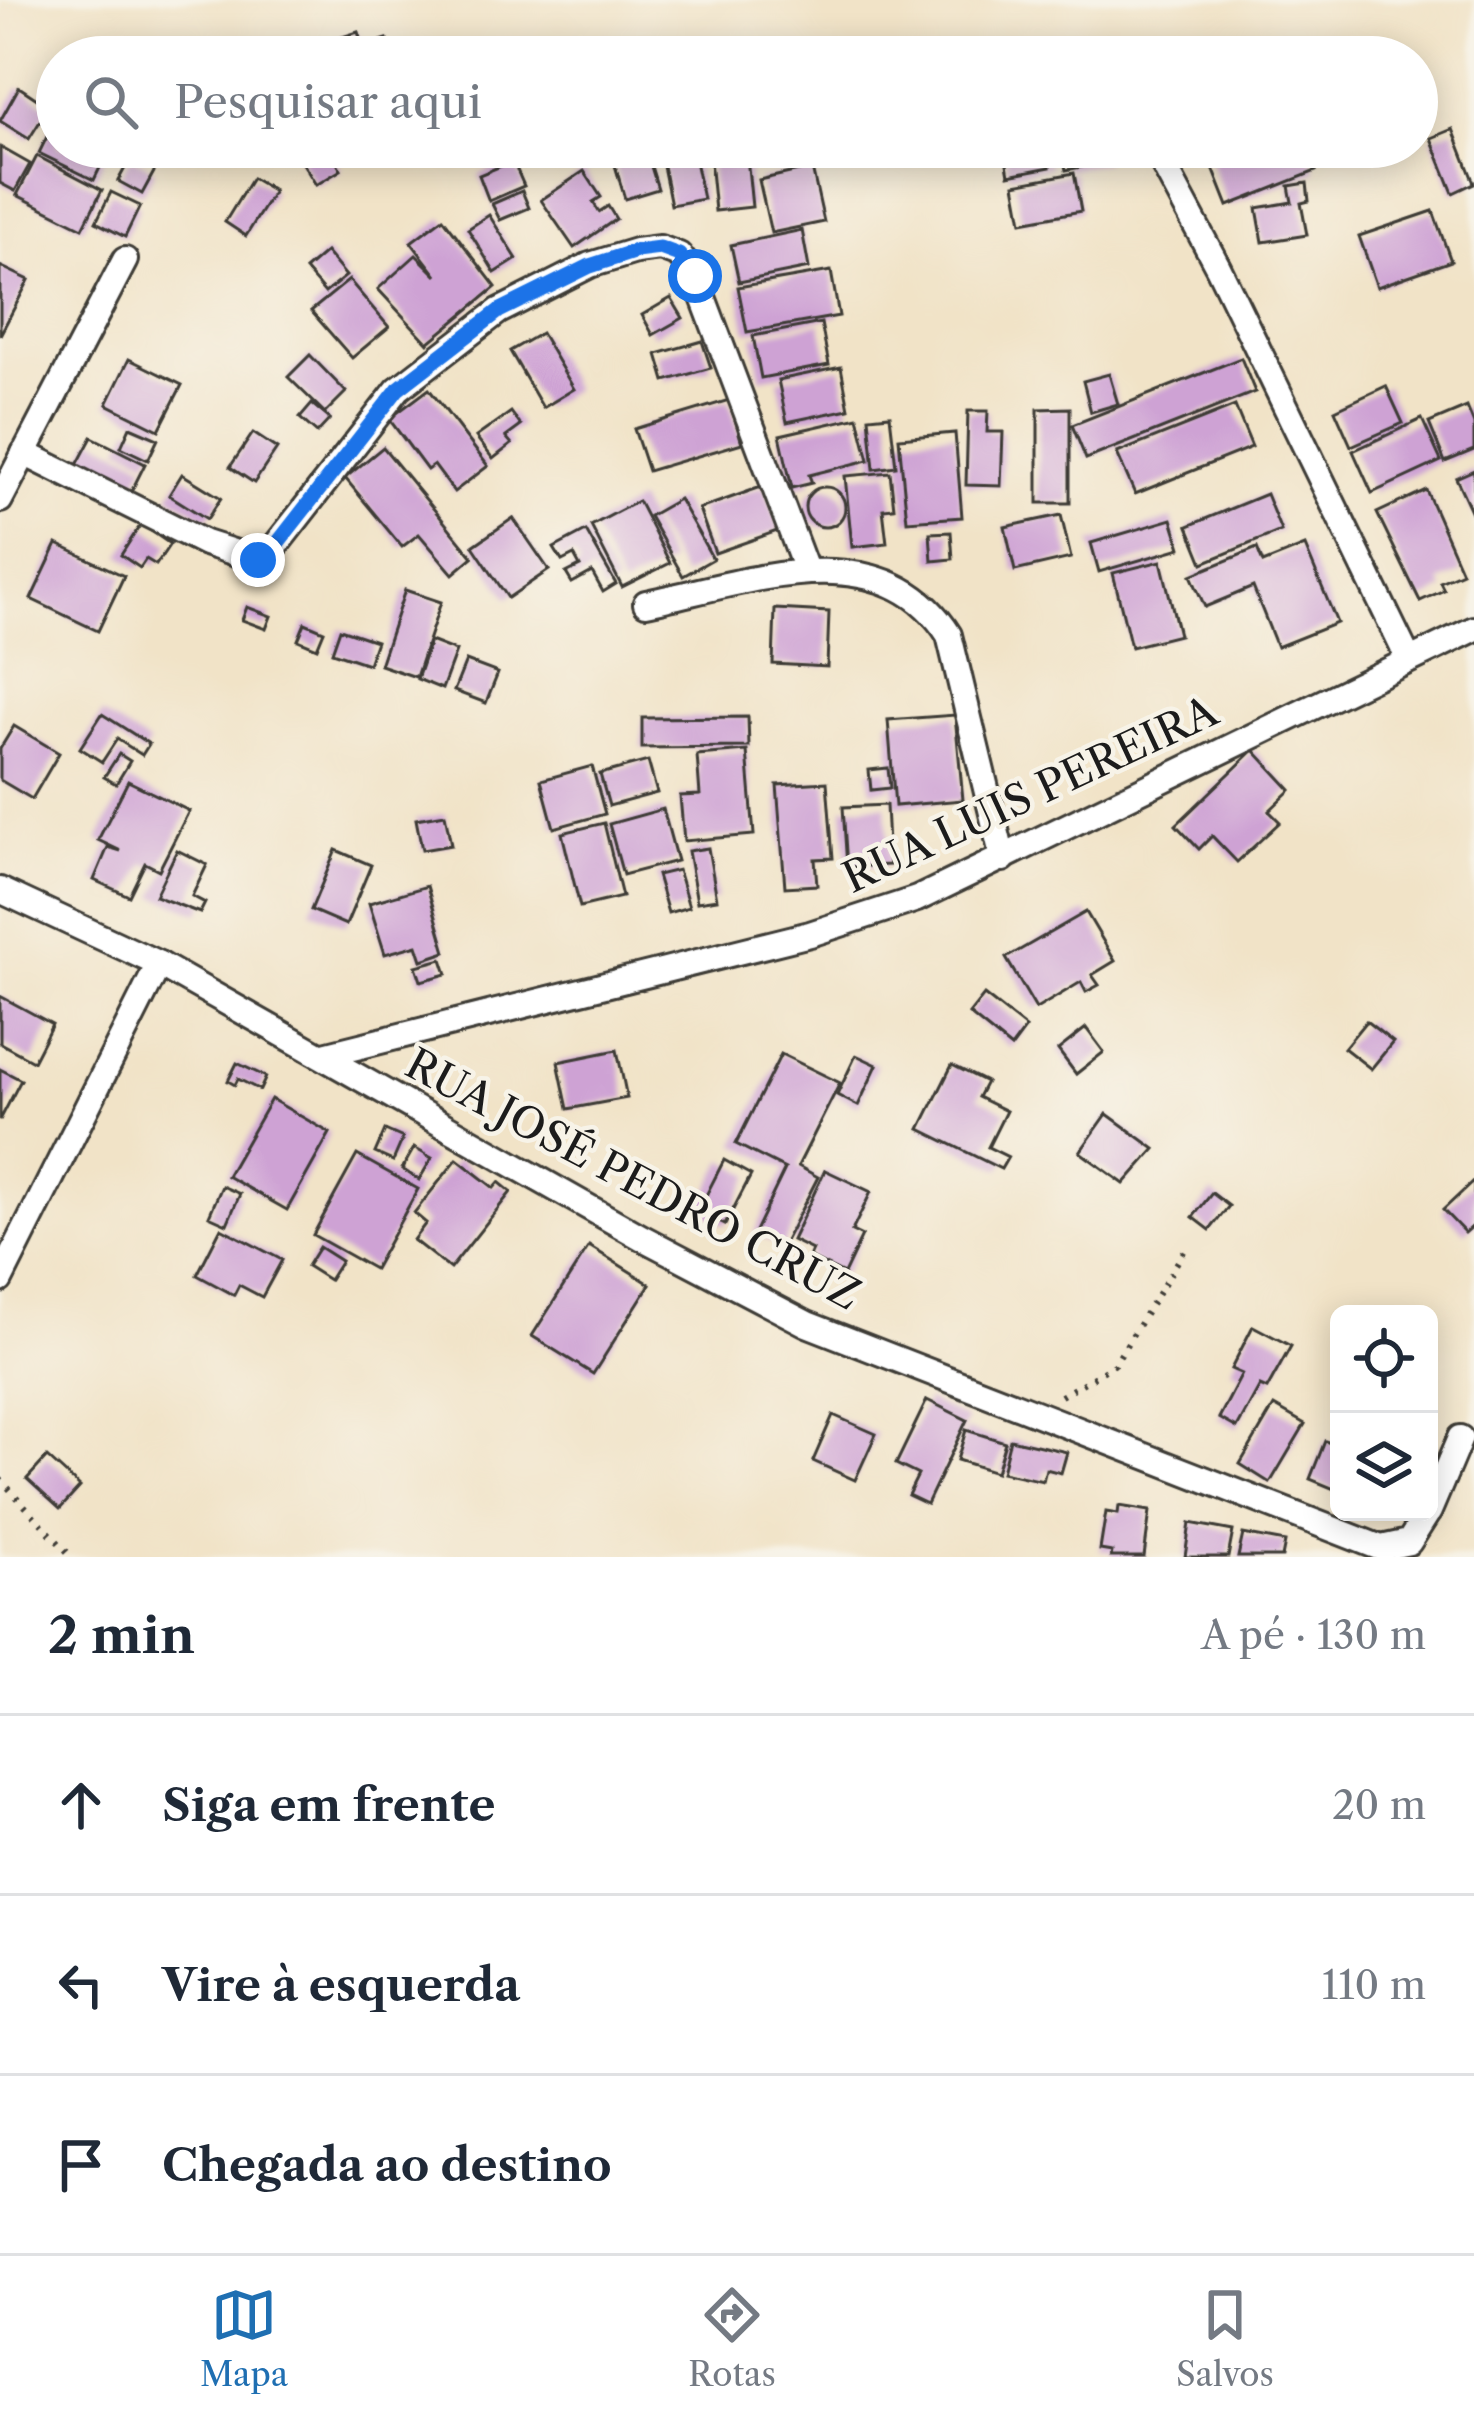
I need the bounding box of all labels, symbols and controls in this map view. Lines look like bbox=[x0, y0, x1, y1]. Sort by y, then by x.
search box bbox=[36, 36, 1438, 168]
icon: search bbox=[78, 69, 144, 135]
text: Pesquisar aqui bbox=[174, 74, 482, 130]
route start bbox=[668, 249, 722, 303]
route end bbox=[231, 533, 285, 587]
street label: RUA LUIS PEREIRA bbox=[834, 684, 1226, 904]
street label: RUA JOSÉ PEDRO CRUZ bbox=[397, 1037, 869, 1321]
map controls bbox=[1330, 1305, 1438, 1521]
button: locate bbox=[1330, 1305, 1438, 1413]
button: layers bbox=[1330, 1413, 1438, 1521]
text: 2 min bbox=[48, 1604, 195, 1666]
text: A pé · 130 m bbox=[1201, 1611, 1426, 1659]
icon: ahead bbox=[48, 1772, 114, 1838]
text: Siga em frente bbox=[162, 1777, 495, 1833]
text: 20 m bbox=[1332, 1781, 1426, 1829]
icon: left bbox=[48, 1952, 114, 2018]
text: Vire à esquerda bbox=[162, 1957, 520, 2013]
text: 110 m bbox=[1322, 1961, 1426, 2009]
icon: arrive bbox=[48, 2132, 114, 2198]
text: Chegada ao destino bbox=[162, 2137, 612, 2193]
tab: Mapa bbox=[200, 2282, 288, 2395]
tab: Rotas bbox=[688, 2282, 776, 2395]
tab: Salvos bbox=[1176, 2282, 1274, 2395]

